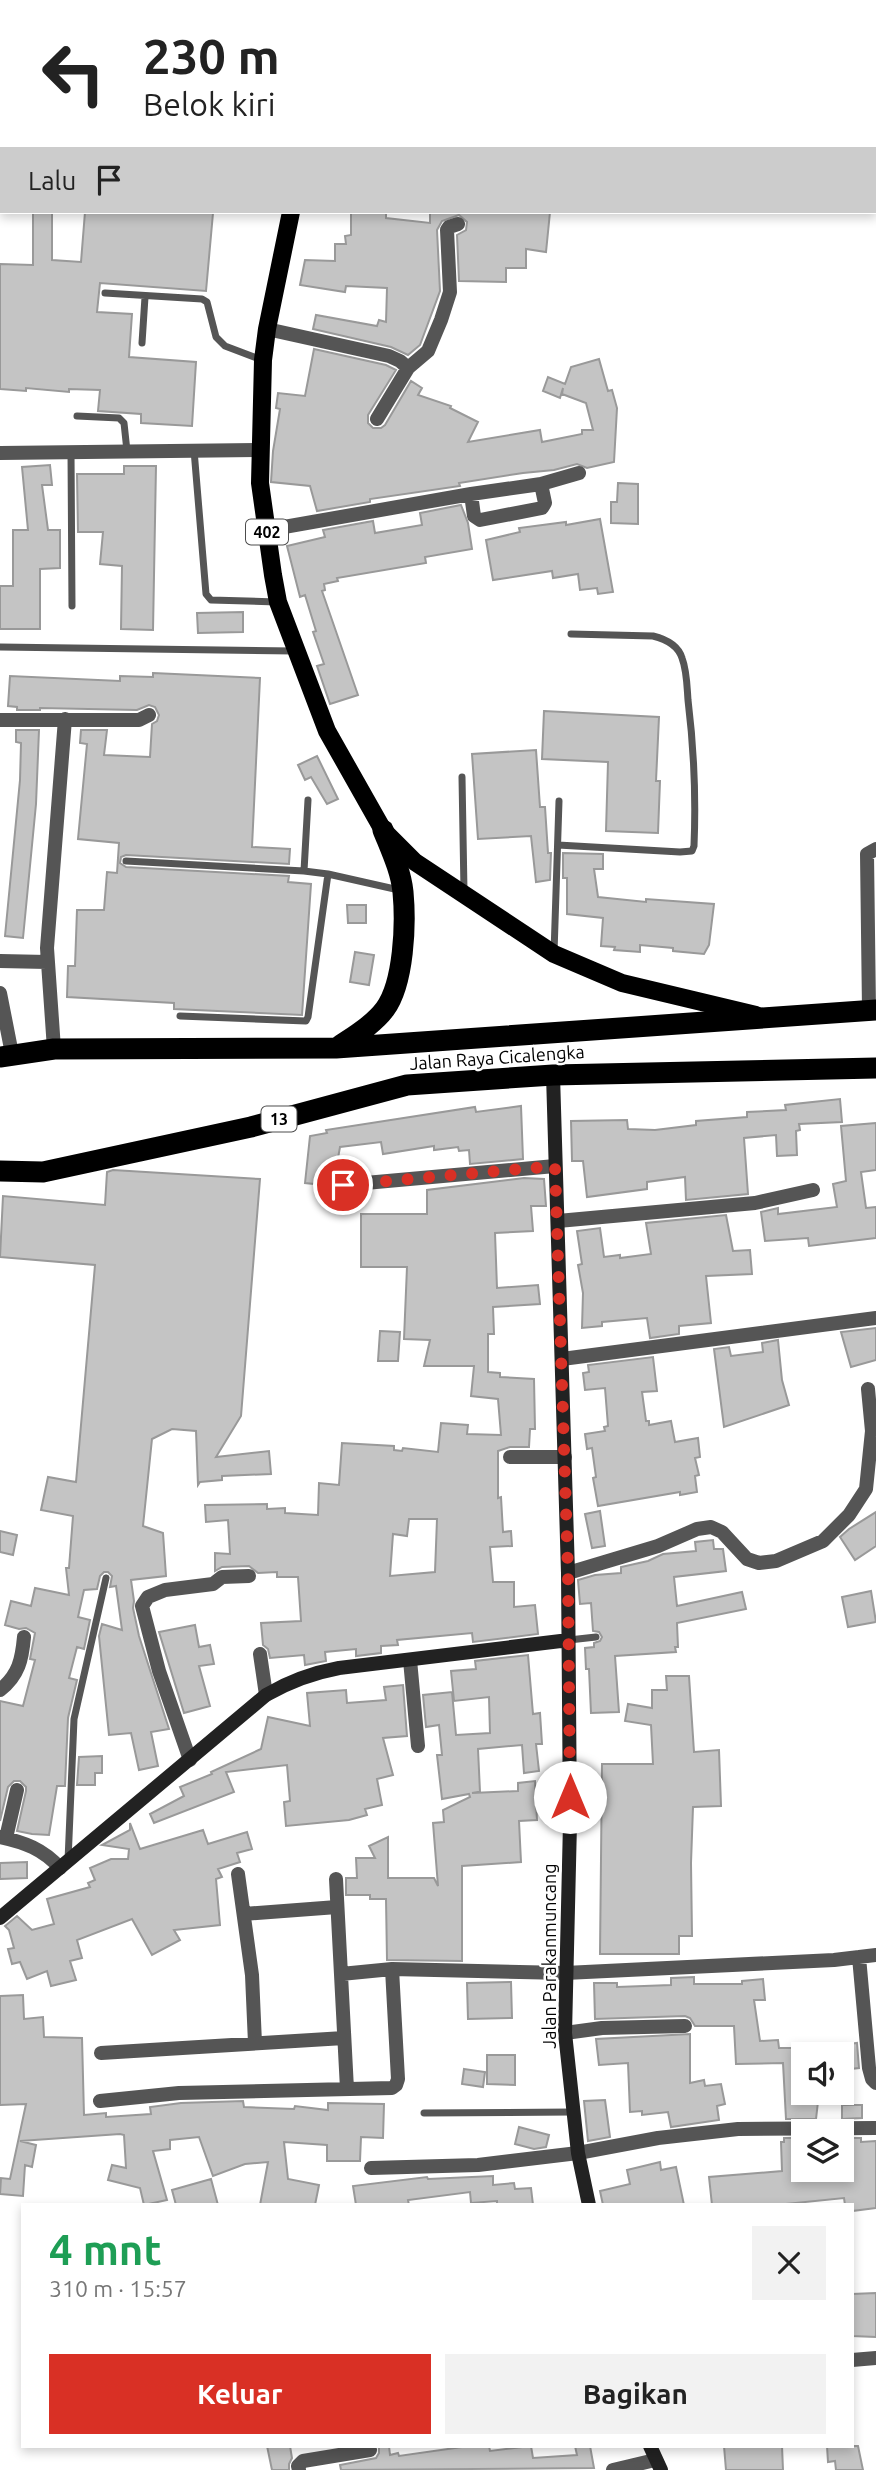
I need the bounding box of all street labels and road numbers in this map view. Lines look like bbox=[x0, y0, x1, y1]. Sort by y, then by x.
road number: 402 bbox=[246, 520, 288, 544]
street label: Jalan Raya Cicalengka bbox=[409, 1041, 585, 1073]
road number: 13 bbox=[262, 1106, 296, 1132]
street label: Jalan Parakanmuncang bbox=[539, 1863, 559, 2049]

